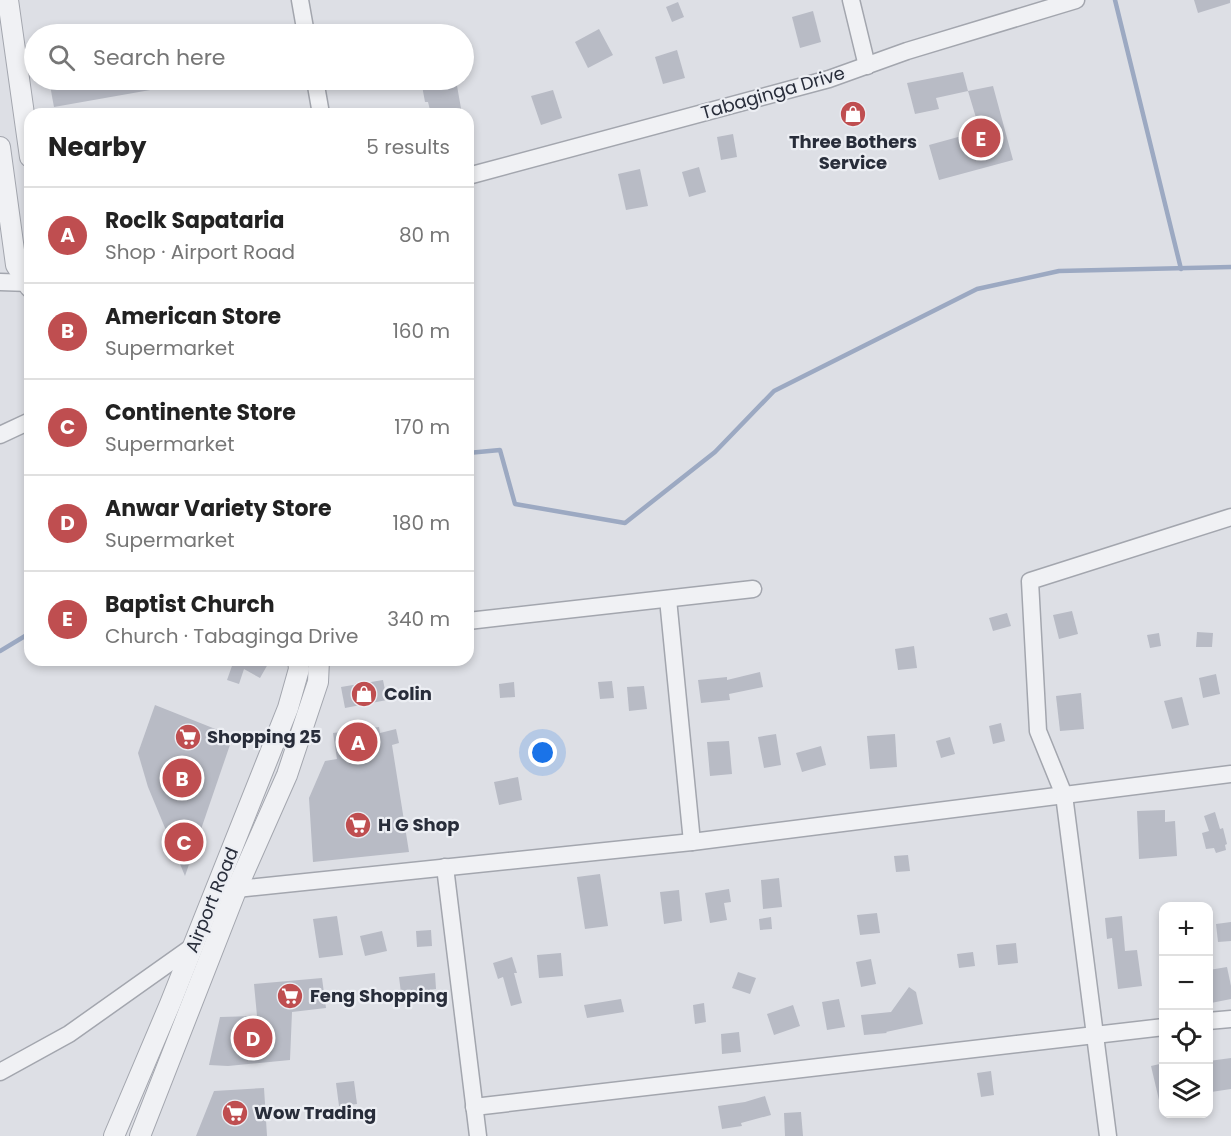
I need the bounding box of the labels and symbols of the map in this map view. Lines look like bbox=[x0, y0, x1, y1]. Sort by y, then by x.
street label: Tabaginga Drive bbox=[698, 60, 848, 125]
shop icon: Three Bothers Service bbox=[838, 99, 868, 129]
pin: E bbox=[962, 116, 1000, 160]
place label: Three Bothers Service bbox=[789, 129, 917, 175]
shop icon: Colin bbox=[349, 679, 379, 709]
place label: Colin bbox=[384, 681, 432, 706]
pin: A bbox=[338, 720, 378, 764]
supermarket icon: Shopping 25 bbox=[173, 722, 203, 752]
place label: Shopping 25 bbox=[207, 724, 322, 749]
your location bbox=[528, 738, 557, 767]
pin: B bbox=[162, 756, 201, 800]
supermarket icon: H G Shop bbox=[343, 810, 373, 840]
place label: H G Shop bbox=[378, 812, 459, 837]
pin: C bbox=[164, 820, 204, 864]
street label: Airport Road bbox=[179, 843, 244, 956]
supermarket icon: Feng Shopping bbox=[275, 981, 305, 1011]
place label: Feng Shopping bbox=[310, 983, 448, 1008]
pin: D bbox=[234, 1016, 272, 1060]
supermarket icon: Wow Trading bbox=[220, 1098, 250, 1128]
place label: Wow Trading bbox=[254, 1100, 376, 1125]

